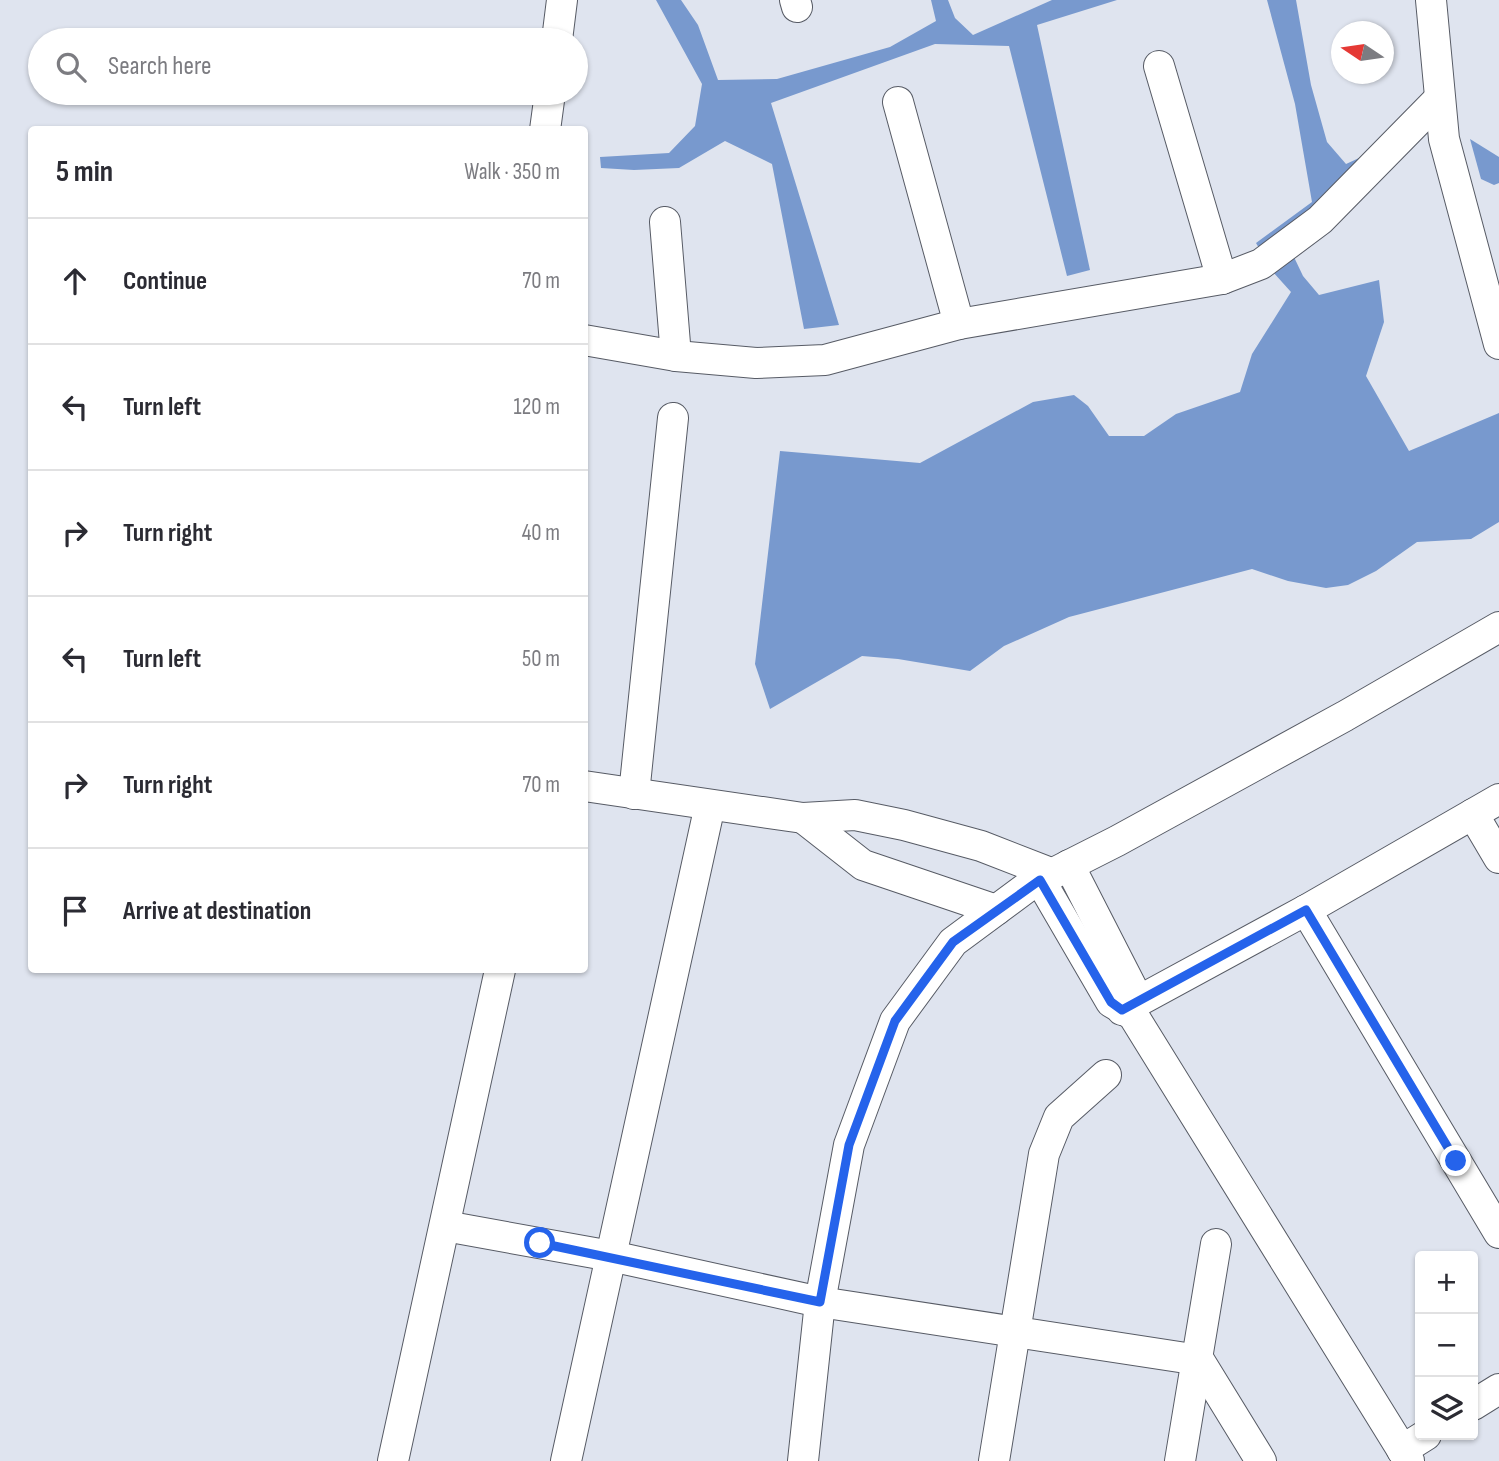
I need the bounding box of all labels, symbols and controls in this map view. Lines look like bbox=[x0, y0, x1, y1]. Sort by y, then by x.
north arrow bbox=[1331, 21, 1394, 84]
search box bbox=[28, 28, 588, 105]
icon: search bbox=[52, 48, 90, 86]
text: Search here bbox=[108, 51, 211, 82]
text: 5 min bbox=[56, 154, 113, 190]
text: Walk · 350 m bbox=[464, 158, 560, 186]
icon: ahead bbox=[56, 262, 94, 300]
text: Continue bbox=[123, 266, 207, 297]
text: 70 m bbox=[522, 267, 560, 295]
icon: left bbox=[56, 388, 94, 426]
text: Turn left bbox=[123, 392, 201, 423]
text: 120 m bbox=[514, 393, 560, 421]
icon: right bbox=[56, 514, 94, 552]
text: Turn right bbox=[123, 518, 212, 549]
text: 40 m bbox=[522, 519, 560, 547]
icon: left bbox=[56, 640, 94, 678]
text: Turn left bbox=[123, 644, 201, 675]
text: 50 m bbox=[522, 645, 560, 673]
icon: right bbox=[56, 766, 94, 804]
text: Turn right bbox=[123, 770, 212, 801]
text: 70 m bbox=[522, 771, 560, 799]
icon: arrive bbox=[56, 892, 94, 930]
text: Arrive at destination bbox=[123, 896, 311, 927]
route end bbox=[1440, 1145, 1471, 1176]
route start bbox=[524, 1227, 555, 1258]
map controls bbox=[1415, 1251, 1478, 1440]
button: + bbox=[1415, 1251, 1478, 1314]
button: − bbox=[1415, 1314, 1478, 1377]
button: layers bbox=[1415, 1377, 1478, 1440]

